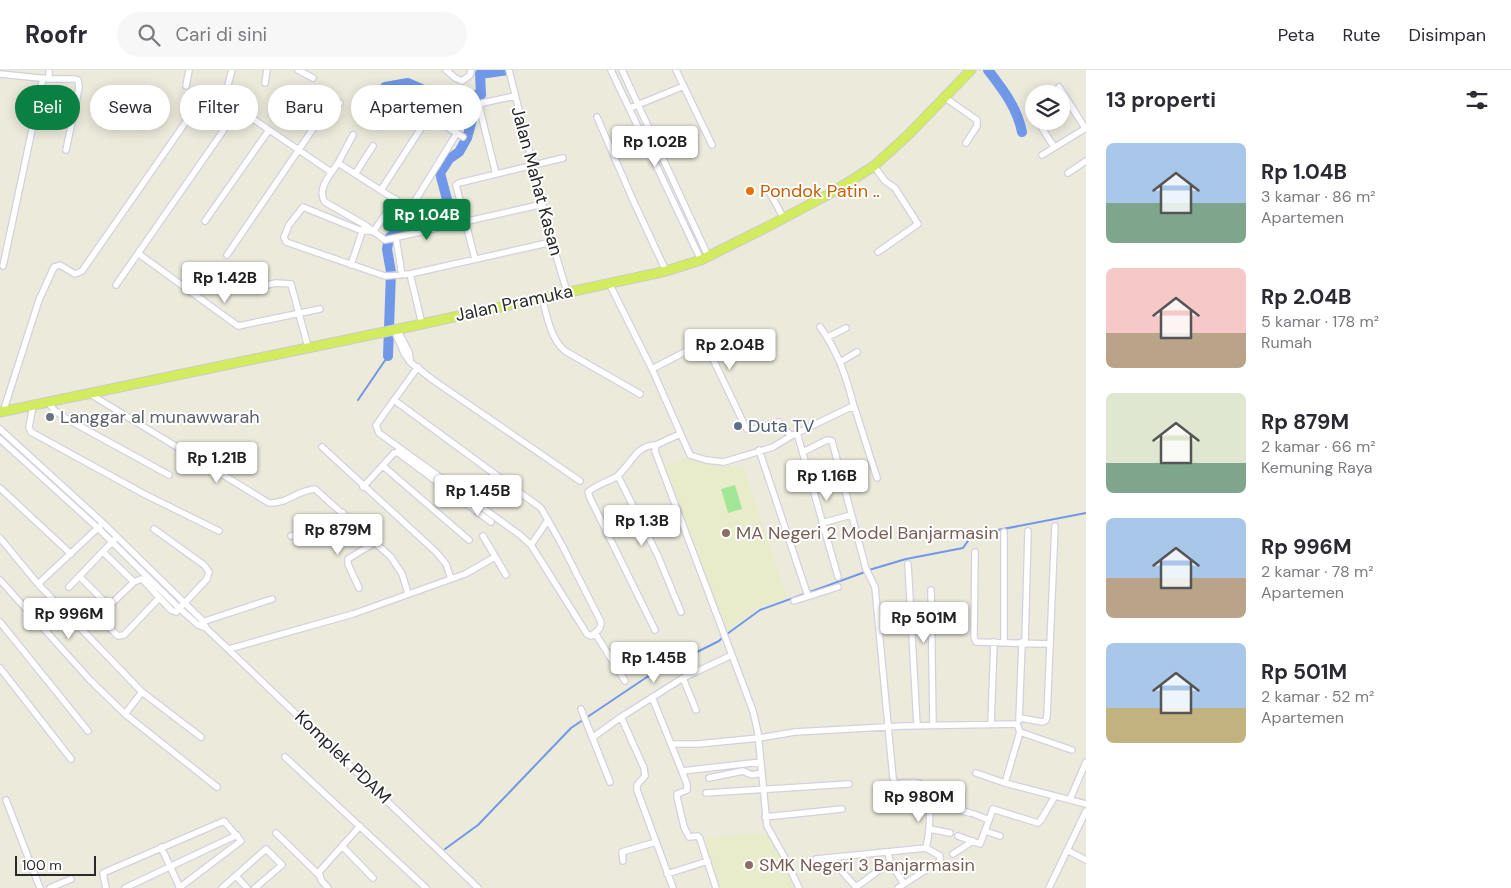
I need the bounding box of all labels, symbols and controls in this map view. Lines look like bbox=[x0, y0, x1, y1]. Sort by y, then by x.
search box bbox=[117, 12, 467, 57]
text: Roofr bbox=[25, 19, 87, 50]
icon: search bbox=[135, 21, 163, 49]
text: Cari di sini bbox=[175, 22, 267, 47]
text: Peta bbox=[1278, 23, 1314, 47]
text: Rute bbox=[1342, 23, 1381, 47]
text: Disimpan bbox=[1409, 23, 1486, 47]
chip: Beli bbox=[15, 85, 80, 130]
chip: Sewa bbox=[90, 85, 170, 130]
chip: Filter bbox=[180, 85, 258, 130]
chip: Baru bbox=[268, 85, 341, 130]
chip: Apartemen bbox=[351, 85, 481, 130]
map controls bbox=[1025, 85, 1070, 130]
button: layers bbox=[1025, 85, 1070, 130]
text: 13 properti bbox=[1106, 86, 1216, 114]
icon: filters bbox=[1463, 86, 1491, 114]
street label: Jalan Mahat Kasan bbox=[506, 104, 568, 258]
pin: Rp 1.02B bbox=[603, 126, 707, 168]
text: Rp 1.02B bbox=[623, 131, 687, 152]
text: Rp 1.04B bbox=[1261, 158, 1347, 186]
icon: home bbox=[1146, 163, 1206, 223]
place label: Pondok Patin .. bbox=[760, 179, 880, 203]
marker: Pondok Patin .. bbox=[744, 185, 756, 197]
text: 3 kamar · 86 m² bbox=[1261, 186, 1376, 207]
pin: Rp 1.04B bbox=[375, 198, 479, 241]
text: Rp 1.04B bbox=[394, 204, 460, 225]
text: Apartemen bbox=[1261, 207, 1344, 228]
pin: Rp 1.42B bbox=[173, 262, 277, 304]
text: Rp 1.42B bbox=[193, 267, 257, 288]
street label: Jalan Pramuka bbox=[453, 279, 575, 327]
text: Rp 2.04B bbox=[1261, 283, 1351, 311]
icon: home bbox=[1146, 288, 1206, 348]
text: 5 kamar · 178 m² bbox=[1261, 311, 1379, 332]
pin: Rp 2.04B bbox=[678, 328, 782, 371]
text: Rumah bbox=[1261, 332, 1312, 353]
text: Rp 2.04B bbox=[696, 334, 764, 355]
place label: Langgar al munawwarah bbox=[60, 405, 260, 429]
text: Rp 879M bbox=[1261, 408, 1349, 436]
marker: Langgar al munawwarah bbox=[44, 411, 56, 423]
icon: home bbox=[1146, 413, 1206, 473]
place label: Duta TV bbox=[748, 414, 814, 438]
marker: Duta TV bbox=[732, 420, 744, 432]
text: 2 kamar · 66 m² bbox=[1261, 436, 1376, 457]
pin: Rp 1.21B bbox=[165, 442, 269, 484]
text: Rp 1.21B bbox=[187, 447, 247, 468]
text: Kemuning Raya bbox=[1261, 457, 1373, 478]
pin: Rp 1.16B bbox=[775, 460, 879, 502]
text: Rp 1.16B bbox=[797, 465, 857, 486]
pin: Rp 1.45B bbox=[426, 474, 530, 517]
text: Rp 1.45B bbox=[446, 480, 510, 501]
pin: Rp 1.3B bbox=[596, 504, 688, 547]
text: Rp 1.3B bbox=[615, 510, 669, 531]
pin: Rp 879M bbox=[292, 514, 384, 556]
text: Rp 879M bbox=[304, 519, 372, 540]
place label: MA Negeri 2 Model Banjarmasin bbox=[736, 521, 999, 545]
marker: MA Negeri 2 Model Banjarmasin bbox=[720, 527, 732, 539]
text: Rp 996M bbox=[1261, 533, 1352, 561]
icon: home bbox=[1146, 538, 1206, 598]
text: 2 kamar · 78 m² bbox=[1261, 561, 1374, 582]
text: Apartemen bbox=[1261, 582, 1344, 603]
pin: Rp 996M bbox=[23, 598, 115, 640]
pin: Rp 501M bbox=[878, 602, 970, 644]
text: Rp 996M bbox=[35, 603, 103, 624]
text: Rp 501M bbox=[891, 607, 957, 628]
pin: Rp 1.45B bbox=[602, 642, 706, 684]
text: Rp 1.45B bbox=[622, 647, 686, 668]
text: Rp 501M bbox=[1261, 658, 1347, 686]
icon: home bbox=[1146, 663, 1206, 723]
text: 2 kamar · 52 m² bbox=[1261, 686, 1374, 707]
street label: Komplek PDAM bbox=[290, 705, 396, 809]
text: Apartemen bbox=[1261, 707, 1344, 728]
pin: Rp 980M bbox=[873, 780, 965, 823]
text: Rp 980M bbox=[884, 786, 954, 807]
scale bar bbox=[15, 853, 96, 876]
place label: SMK Negeri 3 Banjarmasin bbox=[759, 853, 975, 877]
text: 100 m bbox=[22, 856, 62, 874]
marker: SMK Negeri 3 Banjarmasin bbox=[743, 859, 755, 871]

